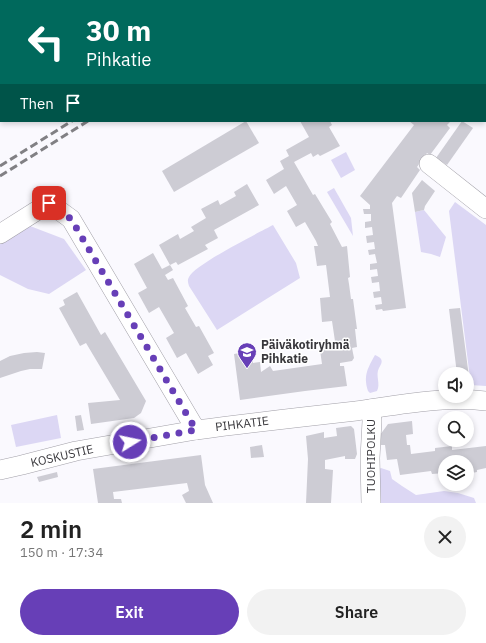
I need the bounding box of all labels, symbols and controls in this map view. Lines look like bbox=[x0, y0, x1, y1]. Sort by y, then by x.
text: 30 m bbox=[86, 12, 151, 49]
icon: left bbox=[20, 16, 72, 68]
text: Pihkatie bbox=[86, 48, 151, 71]
icon: arrive bbox=[62, 92, 84, 114]
text: Then bbox=[20, 94, 54, 113]
pin bbox=[32, 186, 66, 220]
icon: arrive bbox=[38, 192, 60, 214]
place label: Päiväkotiryhmä Pihkatie bbox=[261, 337, 350, 366]
school or university icon: Päiväkotiryhmä Pihkatie bbox=[236, 341, 258, 369]
map controls bbox=[438, 367, 474, 491]
button: sound bbox=[438, 367, 474, 403]
button: search bbox=[438, 411, 474, 447]
street label: PIHKATIE bbox=[214, 413, 269, 434]
street label: TUOHIPOLKU bbox=[363, 419, 378, 493]
position arrow bbox=[109, 421, 151, 463]
street label: KOSKUSTIE bbox=[29, 441, 95, 470]
button: layers bbox=[438, 455, 474, 491]
text: 2 min bbox=[20, 513, 82, 545]
button: close bbox=[424, 516, 466, 558]
text: 150 m · 17:34 bbox=[20, 544, 103, 561]
button: Exit bbox=[20, 589, 239, 635]
button: Share bbox=[247, 589, 466, 635]

